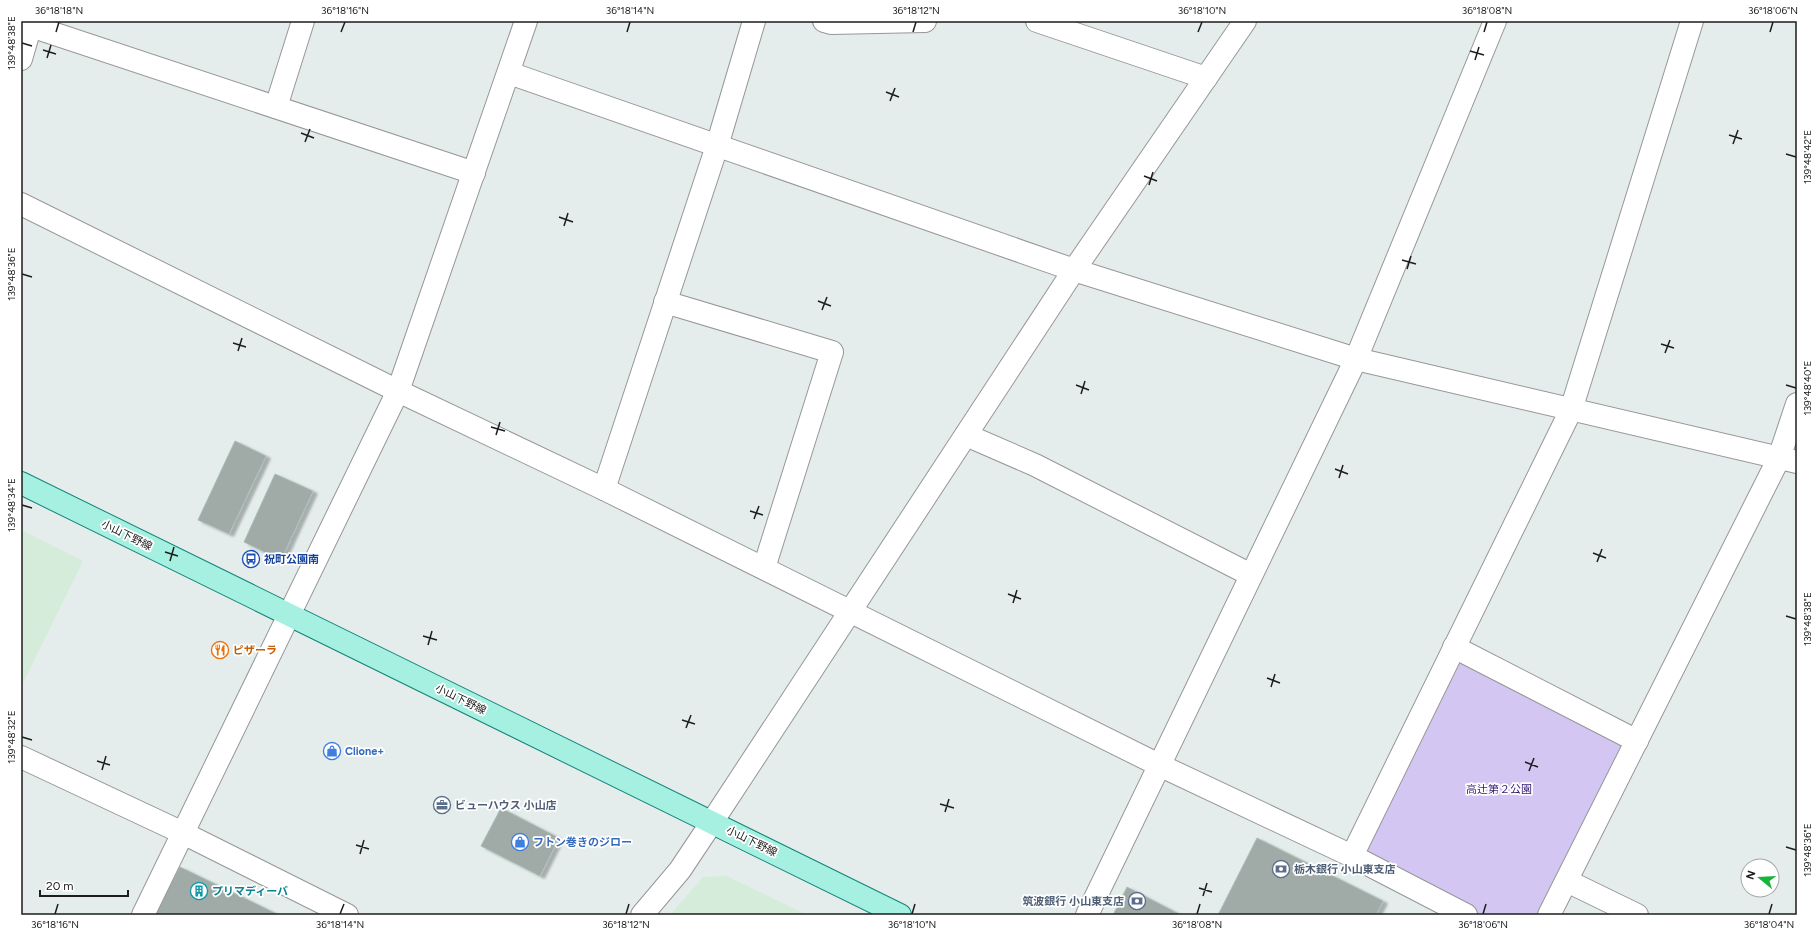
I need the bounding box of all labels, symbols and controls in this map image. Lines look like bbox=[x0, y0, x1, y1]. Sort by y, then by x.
text: 36°18'18"N bbox=[35, 4, 83, 17]
text: 36°18'16"N bbox=[321, 4, 369, 17]
text: 36°18'14"N bbox=[606, 4, 654, 17]
text: 36°18'12"N bbox=[892, 4, 940, 17]
text: 36°18'10"N bbox=[1178, 4, 1226, 17]
text: 36°18'08"N bbox=[1462, 4, 1512, 17]
text: 36°18'06"N bbox=[1748, 4, 1798, 17]
text: 139°48'38"E bbox=[5, 16, 18, 70]
text: 139°48'42"E bbox=[1801, 130, 1814, 184]
text: 139°48'36"E bbox=[5, 247, 18, 301]
text: 139°48'40"E bbox=[1801, 360, 1814, 416]
text: 139°48'34"E bbox=[5, 478, 18, 532]
street label: 小山下野線 bbox=[99, 518, 154, 553]
bus stop icon: 祝町公園南 bbox=[241, 549, 261, 569]
place label: 祝町公園南 bbox=[264, 553, 319, 566]
text: 139°48'38"E bbox=[1801, 592, 1814, 646]
restaurant icon: ピザーラ bbox=[210, 640, 230, 660]
place label: ピザーラ bbox=[233, 644, 277, 657]
street label: 小山下野線 bbox=[433, 682, 488, 717]
text: 139°48'32"E bbox=[5, 710, 18, 764]
shop icon: Clione+ bbox=[322, 741, 342, 761]
place label: Clione+ bbox=[345, 745, 384, 758]
park label: 高辻第２公園 bbox=[1466, 783, 1532, 796]
office icon: ビューハウス 小山店 bbox=[432, 795, 452, 815]
place label: ビューハウス 小山店 bbox=[455, 799, 556, 812]
text: 139°48'36"E bbox=[1801, 823, 1814, 877]
street label: 小山下野線 bbox=[724, 824, 779, 859]
shop icon: フトン巻きのジロー bbox=[510, 832, 530, 852]
place label: フトン巻きのジロー bbox=[533, 836, 632, 849]
north arrow bbox=[1740, 858, 1780, 898]
bank icon: 栃木銀行 小山東支店 bbox=[1271, 859, 1291, 879]
place label: 栃木銀行 小山東支店 bbox=[1294, 863, 1396, 876]
text: N bbox=[1743, 869, 1758, 881]
scale bar bbox=[40, 872, 128, 898]
text: 20 m bbox=[46, 879, 74, 893]
building icon: プリマディーバ bbox=[189, 881, 209, 901]
place label: プリマディーバ bbox=[212, 885, 288, 898]
bank icon: 筑波銀行 小山東支店 bbox=[1127, 891, 1147, 911]
place label: 筑波銀行 小山東支店 bbox=[1022, 895, 1124, 908]
text: 36°18'16"N bbox=[31, 918, 79, 931]
text: 36°18'14"N bbox=[316, 918, 364, 931]
text: 36°18'12"N bbox=[602, 918, 650, 931]
text: 36°18'10"N bbox=[888, 918, 936, 931]
text: 36°18'08"N bbox=[1172, 918, 1222, 931]
text: 36°18'06"N bbox=[1458, 918, 1508, 931]
text: 36°18'04"N bbox=[1744, 918, 1794, 931]

